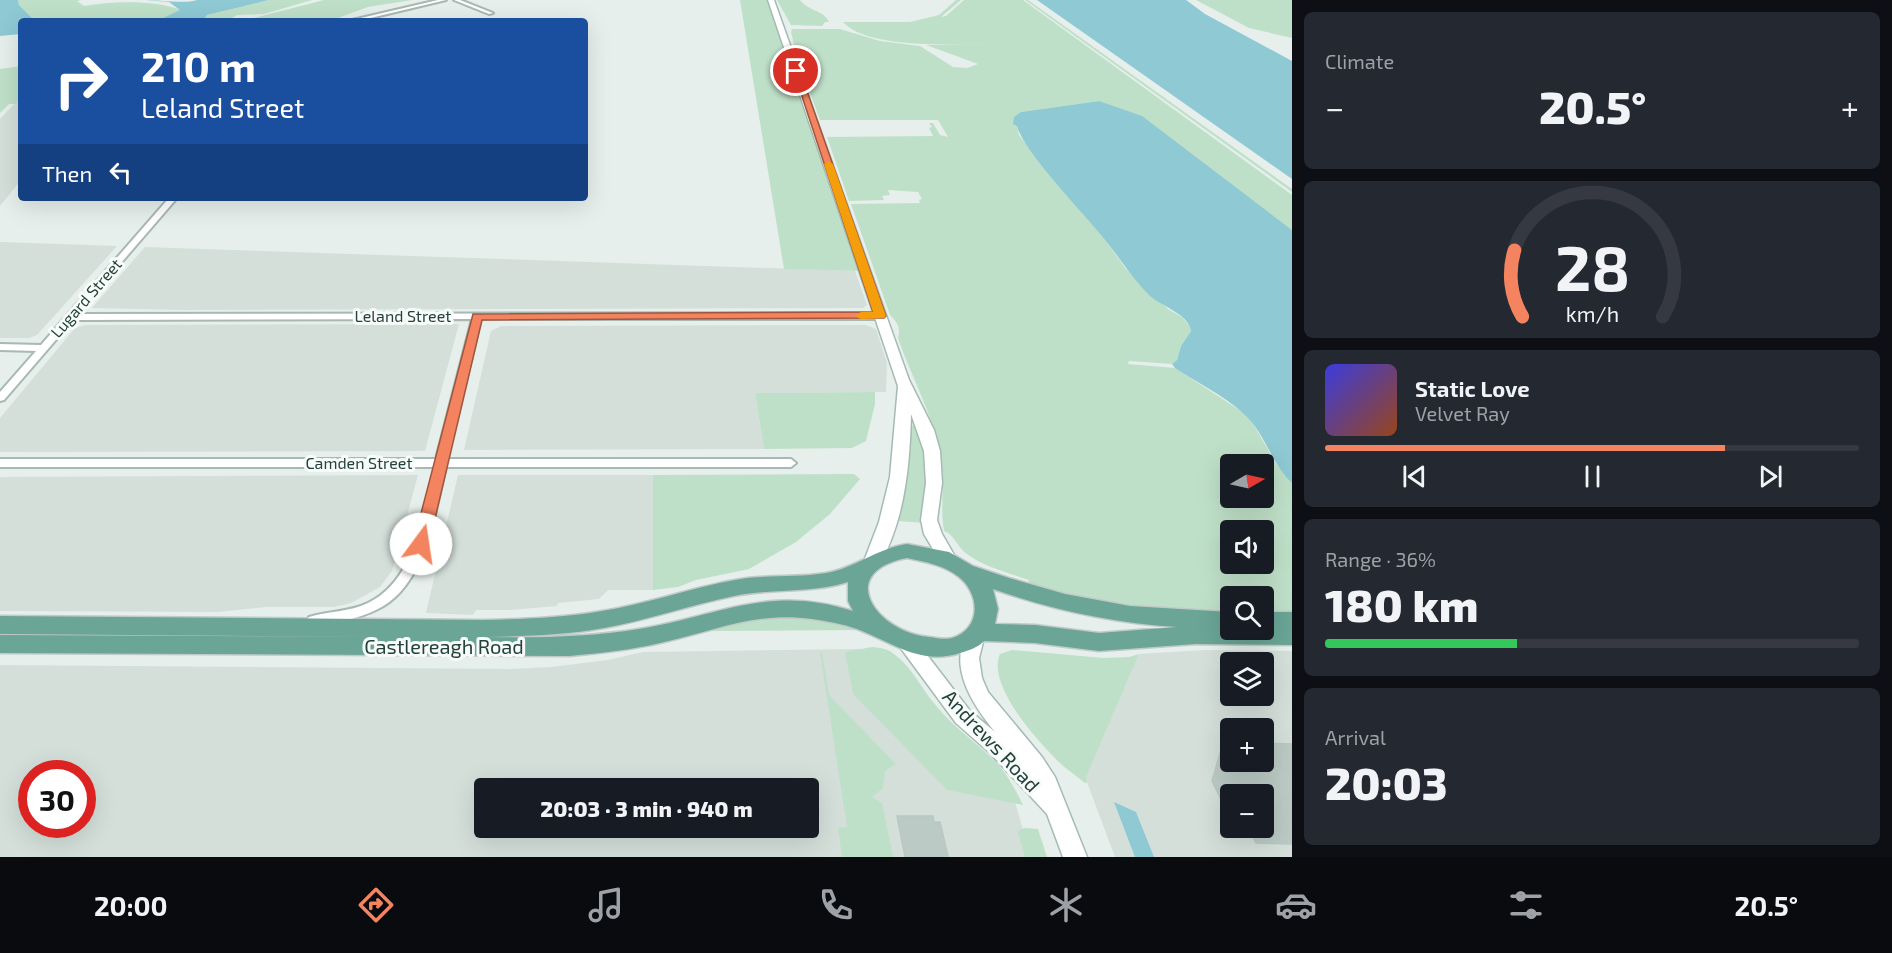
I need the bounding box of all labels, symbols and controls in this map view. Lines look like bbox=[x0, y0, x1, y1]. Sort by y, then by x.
text: 210 m bbox=[141, 40, 256, 90]
icon: right bbox=[42, 42, 120, 120]
pin bbox=[770, 45, 821, 96]
text: Climate bbox=[1325, 49, 1394, 73]
icon: arrive bbox=[779, 54, 812, 87]
text: 20.5° bbox=[1539, 79, 1646, 133]
text: − bbox=[1325, 87, 1344, 127]
text: + bbox=[1841, 87, 1859, 127]
text: Leland Street bbox=[141, 91, 304, 123]
icon: left bbox=[104, 156, 137, 189]
text: Then bbox=[42, 160, 92, 186]
text: 28 bbox=[1554, 229, 1630, 304]
street label: Lugard Street bbox=[46, 254, 125, 341]
text: km/h bbox=[1565, 301, 1619, 326]
street label: Leland Street bbox=[355, 306, 451, 325]
text: Static Love bbox=[1415, 375, 1530, 401]
text: Velvet Ray bbox=[1415, 401, 1510, 425]
street label: Camden Street bbox=[305, 453, 413, 472]
north arrow bbox=[1220, 454, 1274, 508]
map controls bbox=[1220, 454, 1274, 838]
icon: previous bbox=[1398, 460, 1431, 493]
icon: pause bbox=[1576, 460, 1609, 493]
icon: next bbox=[1754, 460, 1787, 493]
position arrow bbox=[389, 512, 453, 576]
button: sound bbox=[1220, 520, 1274, 574]
text: Range · 36% bbox=[1325, 547, 1436, 571]
text: 180 km bbox=[1325, 577, 1479, 631]
button: search bbox=[1220, 586, 1274, 640]
street label: Castlereagh Road bbox=[364, 634, 524, 658]
button: layers bbox=[1220, 652, 1274, 706]
street label: Andrews Road bbox=[938, 684, 1045, 796]
button: + bbox=[1220, 718, 1274, 772]
text: Arrival bbox=[1325, 725, 1386, 749]
text: 20:03 bbox=[1325, 755, 1448, 809]
speed limit sign: 30 bbox=[18, 760, 96, 838]
button: − bbox=[1220, 784, 1274, 838]
text: 20:03 · 3 min · 940 m bbox=[540, 795, 753, 821]
icon: directions bbox=[355, 884, 397, 926]
icon: music bbox=[585, 884, 627, 926]
icon: phone bbox=[815, 884, 857, 926]
icon: climate bbox=[1045, 884, 1087, 926]
icon: car bbox=[1275, 884, 1317, 926]
icon: filters bbox=[1505, 884, 1547, 926]
text: 20:00 bbox=[94, 889, 168, 921]
text: 20.5° bbox=[1734, 889, 1798, 921]

